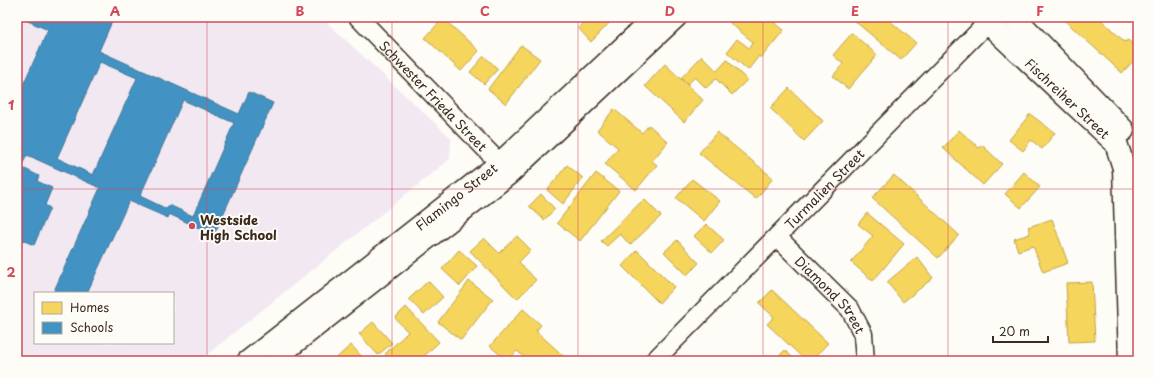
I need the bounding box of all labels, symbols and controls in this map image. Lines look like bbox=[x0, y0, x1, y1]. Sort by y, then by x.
text: A bbox=[110, 1, 120, 20]
text: B bbox=[296, 1, 305, 20]
text: C bbox=[480, 1, 490, 20]
text: D bbox=[665, 1, 675, 20]
text: E bbox=[851, 1, 859, 20]
text: F bbox=[1036, 1, 1044, 20]
street label: Schwester Frieda Street bbox=[376, 36, 492, 155]
street label: Fischreiher Street bbox=[1021, 53, 1115, 142]
text: 1 bbox=[8, 95, 14, 114]
street label: Turmalien Street bbox=[780, 144, 868, 233]
street label: Flamingo Street bbox=[411, 158, 501, 234]
place label: Westside High School bbox=[200, 210, 277, 244]
marker: Westside High School bbox=[187, 221, 197, 231]
street label: Diamond Street bbox=[791, 251, 870, 336]
text: 2 bbox=[6, 262, 16, 281]
legend bbox=[34, 292, 174, 344]
text: Homes bbox=[70, 298, 109, 316]
text: Schools bbox=[70, 318, 114, 336]
scale bar bbox=[993, 318, 1048, 344]
text: 20 m bbox=[999, 322, 1030, 340]

